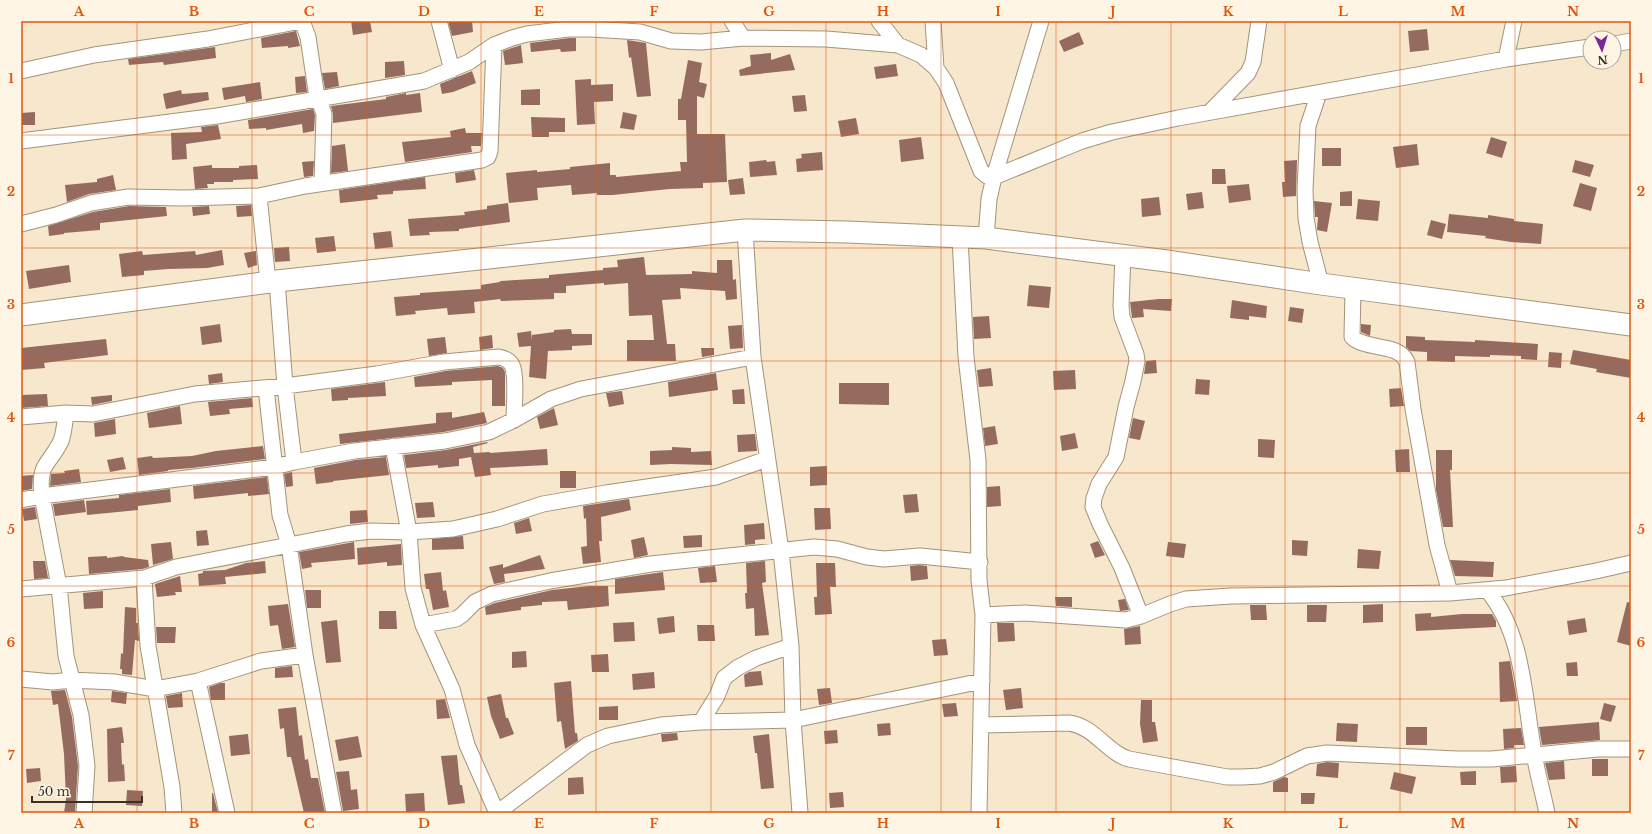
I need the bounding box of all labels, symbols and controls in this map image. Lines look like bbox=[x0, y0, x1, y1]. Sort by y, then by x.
text: A bbox=[73, 3, 85, 20]
text: B bbox=[189, 3, 199, 20]
text: C bbox=[304, 3, 315, 20]
text: D bbox=[418, 3, 430, 20]
text: E bbox=[534, 3, 544, 20]
text: F bbox=[650, 3, 659, 20]
text: G bbox=[763, 3, 775, 20]
text: H bbox=[877, 3, 889, 20]
text: I bbox=[995, 3, 1001, 20]
text: J bbox=[1107, 3, 1116, 20]
text: K bbox=[1223, 3, 1234, 20]
text: L bbox=[1338, 3, 1348, 20]
text: M bbox=[1451, 3, 1466, 20]
text: N bbox=[1567, 3, 1579, 20]
north arrow bbox=[1582, 30, 1622, 70]
text: N bbox=[1596, 53, 1608, 67]
text: 1 bbox=[8, 70, 14, 87]
text: 1 bbox=[1638, 70, 1644, 87]
text: 2 bbox=[7, 183, 15, 200]
text: 2 bbox=[1637, 183, 1645, 200]
text: 3 bbox=[7, 296, 15, 313]
text: 3 bbox=[1637, 296, 1645, 313]
text: 4 bbox=[7, 409, 16, 426]
text: 4 bbox=[1637, 409, 1646, 426]
text: 5 bbox=[7, 521, 15, 538]
text: 5 bbox=[1637, 521, 1645, 538]
text: 6 bbox=[7, 634, 16, 651]
text: 6 bbox=[1637, 634, 1646, 651]
text: 7 bbox=[8, 747, 15, 764]
text: 7 bbox=[1638, 747, 1645, 764]
scale bar bbox=[32, 778, 142, 804]
text: 50 m bbox=[38, 784, 70, 799]
text: A bbox=[73, 815, 85, 832]
text: B bbox=[189, 815, 199, 832]
text: C bbox=[304, 815, 315, 832]
text: D bbox=[418, 815, 430, 832]
text: E bbox=[534, 815, 544, 832]
text: F bbox=[650, 815, 659, 832]
text: G bbox=[763, 815, 775, 832]
text: H bbox=[877, 815, 889, 832]
text: I bbox=[995, 815, 1001, 832]
text: J bbox=[1107, 815, 1116, 832]
text: K bbox=[1223, 815, 1234, 832]
text: L bbox=[1338, 815, 1348, 832]
text: M bbox=[1451, 815, 1466, 832]
text: N bbox=[1567, 815, 1579, 832]

